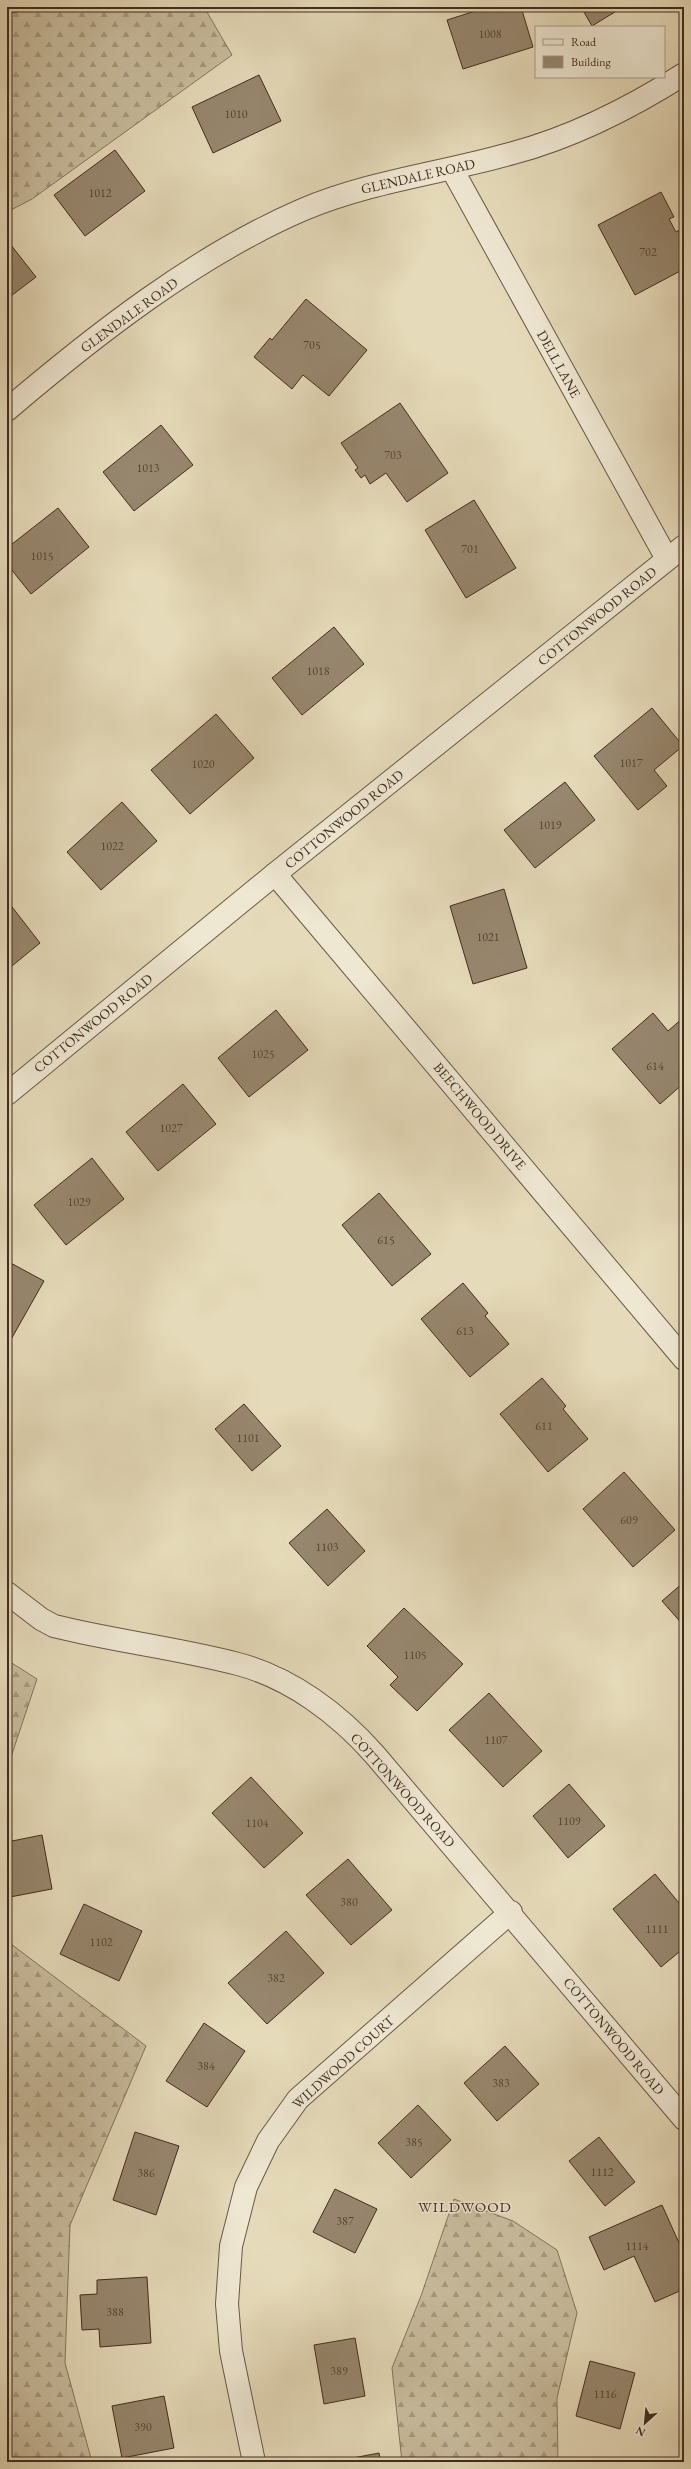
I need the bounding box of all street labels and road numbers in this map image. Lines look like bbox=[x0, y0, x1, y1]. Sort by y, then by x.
street label: GLENDALE ROAD bbox=[359, 154, 477, 198]
street label: GLENDALE ROAD bbox=[77, 273, 182, 357]
street label: DELL LANE bbox=[533, 327, 585, 401]
street label: COTTONWOOD ROAD bbox=[534, 562, 661, 670]
street label: COTTONWOOD ROAD bbox=[281, 765, 408, 873]
street label: COTTONWOOD ROAD bbox=[30, 969, 157, 1077]
street label: BEECHWOOD DRIVE bbox=[430, 1059, 530, 1174]
street label: COTTONWOOD ROAD bbox=[347, 1729, 460, 1851]
street label: COTTONWOOD ROAD bbox=[559, 1973, 669, 2099]
street label: WILDWOOD COURT bbox=[288, 2011, 398, 2113]

